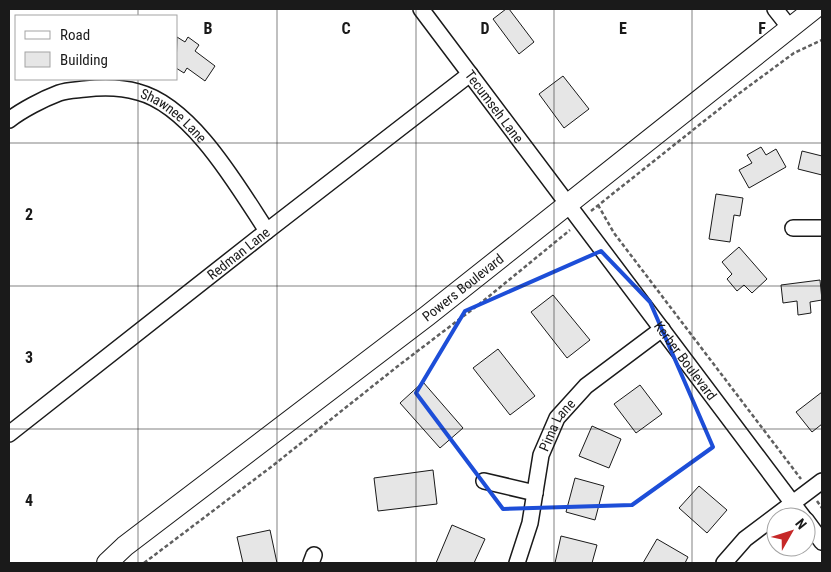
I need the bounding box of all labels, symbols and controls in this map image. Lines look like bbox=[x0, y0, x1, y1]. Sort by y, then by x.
legend bbox=[15, 15, 178, 80]
text: B bbox=[204, 19, 213, 38]
text: C bbox=[341, 19, 351, 38]
text: D bbox=[480, 19, 490, 38]
text: E bbox=[619, 19, 627, 38]
text: F bbox=[758, 19, 766, 38]
text: Road bbox=[60, 26, 90, 44]
text: Building bbox=[60, 51, 108, 69]
street label: Tecumseh Lane bbox=[462, 67, 527, 146]
street label: Shawnee Lane bbox=[139, 85, 210, 146]
text: 2 bbox=[25, 205, 33, 224]
street label: Redman Lane bbox=[204, 224, 273, 283]
street label: Powers Boulevard bbox=[419, 251, 507, 325]
street label: Kerber Boulevard bbox=[651, 318, 720, 403]
text: 3 bbox=[25, 348, 33, 367]
street label: Pima Lane bbox=[536, 395, 579, 454]
text: 4 bbox=[25, 491, 33, 510]
north arrow bbox=[766, 507, 816, 557]
text: N bbox=[792, 515, 810, 532]

